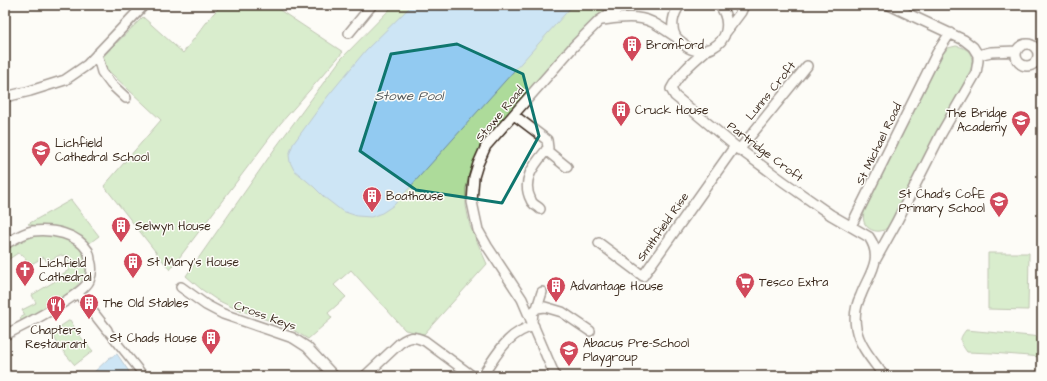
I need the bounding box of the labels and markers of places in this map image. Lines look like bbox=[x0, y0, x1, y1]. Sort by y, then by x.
building icon: Bromford bbox=[621, 34, 643, 62]
place label: Bromford bbox=[646, 37, 704, 54]
building icon: Cruck House bbox=[610, 99, 632, 127]
place label: Cruck House bbox=[635, 102, 709, 119]
place label: The Bridge Academy bbox=[946, 105, 1008, 137]
school or university icon: The Bridge Academy bbox=[1010, 109, 1032, 137]
place label: Lichfield Cathedral School bbox=[55, 135, 149, 166]
school or university icon: Lichfield Cathedral School bbox=[30, 139, 52, 167]
building icon: Boathouse bbox=[361, 185, 383, 213]
place label: St Chad's CofE Primary School bbox=[899, 186, 985, 218]
place label: Boathouse bbox=[386, 188, 444, 205]
school or university icon: St Chad's CofE Primary School bbox=[988, 190, 1010, 218]
building icon: Selwyn House bbox=[110, 215, 132, 243]
place label: Selwyn House bbox=[135, 218, 211, 236]
building icon: St Mary's House bbox=[122, 251, 144, 279]
place label: St Mary's House bbox=[147, 254, 240, 272]
place label: Lichfield Cathedral bbox=[39, 255, 92, 286]
church icon: Lichfield Cathedral bbox=[14, 259, 36, 287]
supermarket icon: Tesco Extra bbox=[734, 271, 756, 299]
place label: Tesco Extra bbox=[759, 274, 828, 291]
building icon: Advantage House bbox=[545, 275, 567, 303]
place label: Advantage House bbox=[570, 278, 664, 296]
building icon: The Old Stables bbox=[78, 292, 100, 320]
restaurant icon: Chapters Restaurant bbox=[45, 294, 67, 322]
place label: The Old Stables bbox=[103, 295, 188, 312]
place label: Chapters Restaurant bbox=[25, 322, 87, 353]
building icon: St Chads House bbox=[200, 327, 222, 355]
place label: St Chads House bbox=[109, 330, 198, 347]
place label: Abacus Pre-School Playgroup bbox=[583, 335, 689, 367]
school or university icon: Abacus Pre-School Playgroup bbox=[558, 339, 580, 367]

